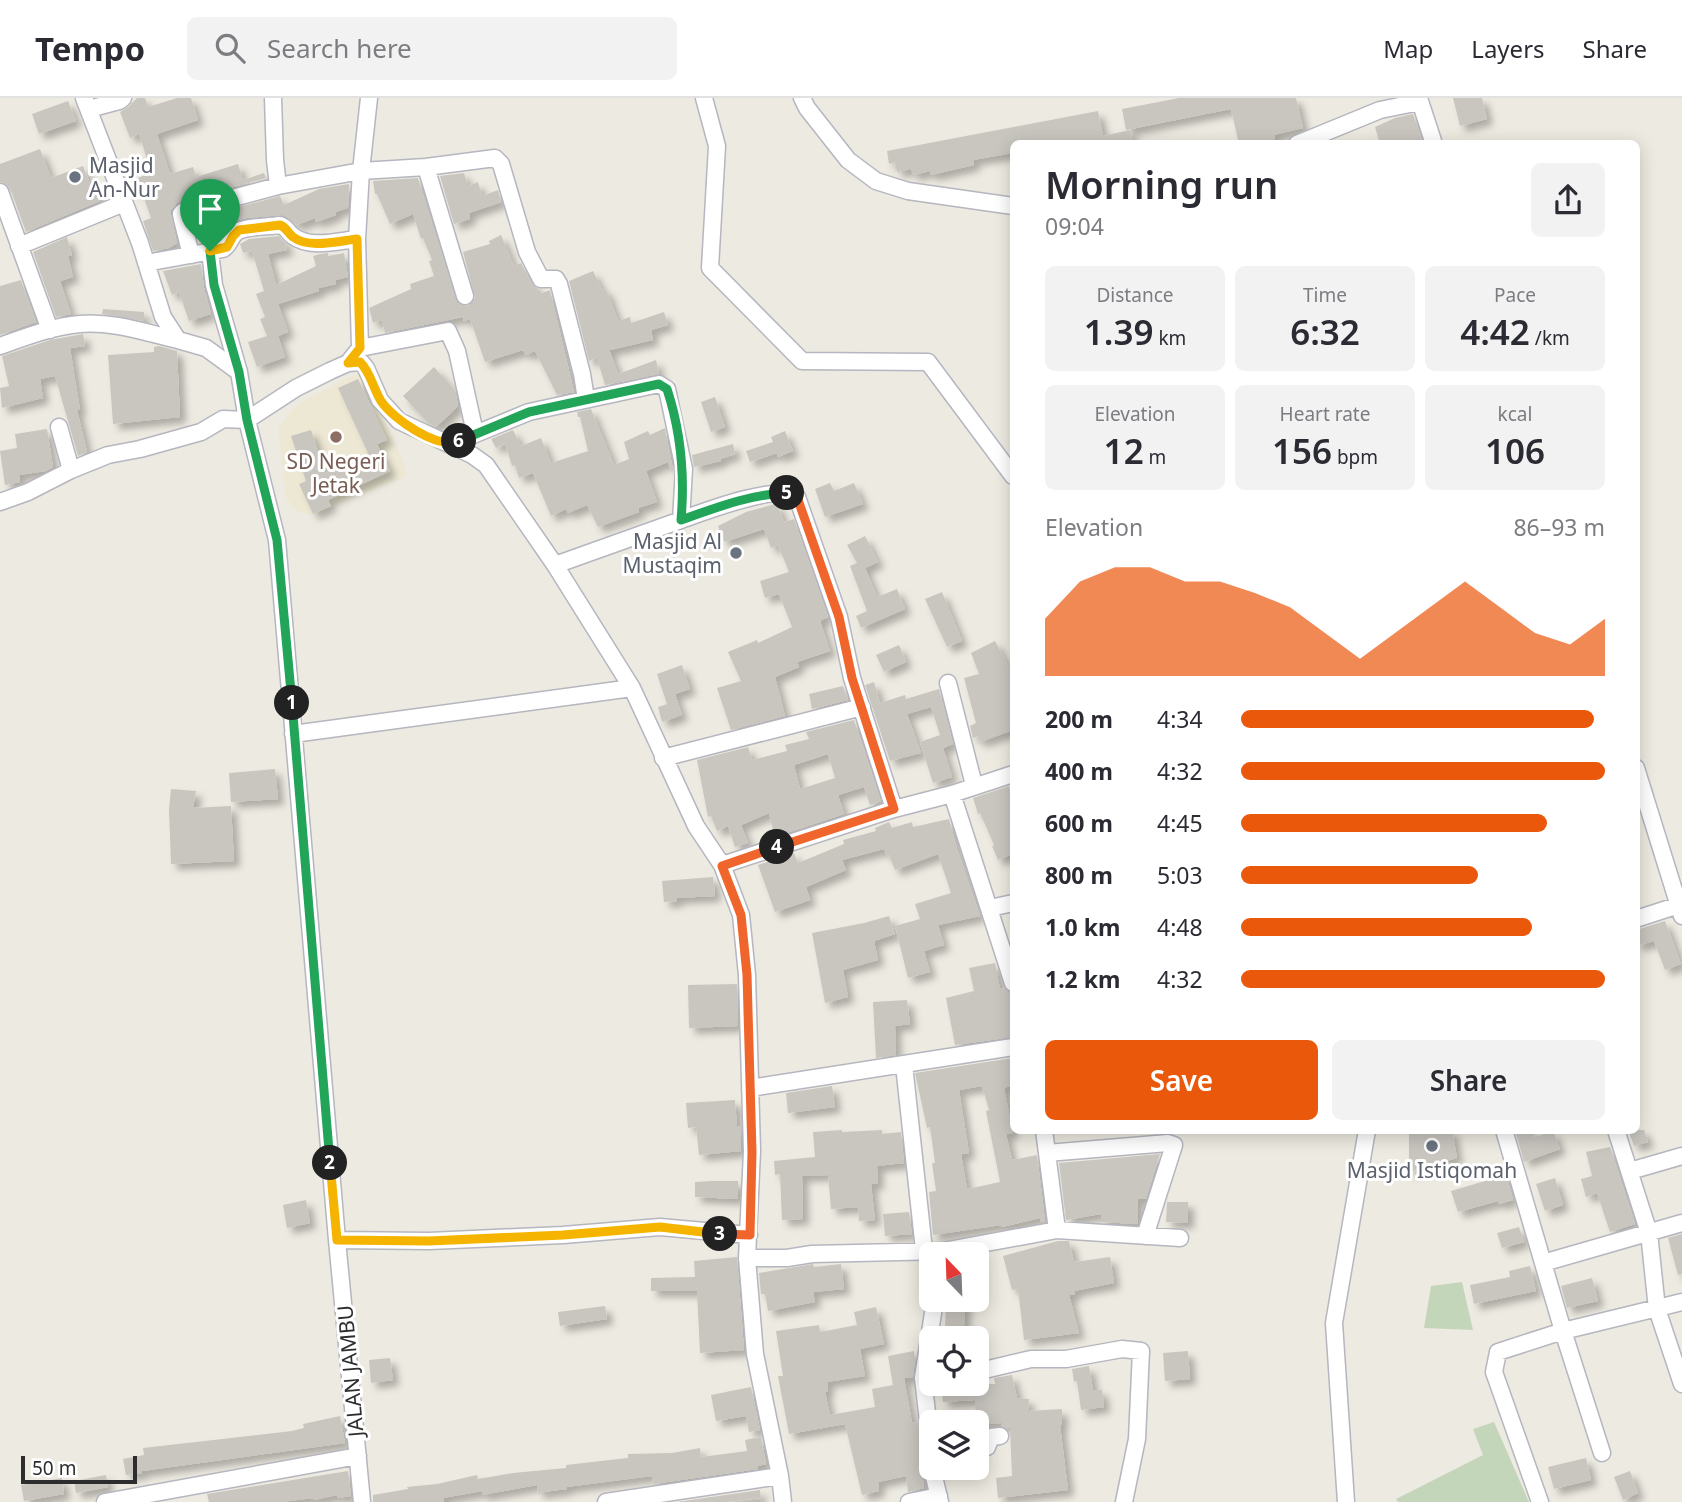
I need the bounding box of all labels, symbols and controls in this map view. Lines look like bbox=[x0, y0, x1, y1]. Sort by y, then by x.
search box bbox=[187, 17, 677, 80]
text: Tempo bbox=[35, 26, 145, 71]
icon: search bbox=[211, 29, 249, 67]
text: Search here bbox=[267, 30, 412, 66]
text: Map bbox=[1383, 32, 1433, 65]
text: Layers bbox=[1471, 32, 1545, 65]
text: Share bbox=[1583, 32, 1647, 65]
place label: Masjid An-Nur bbox=[89, 151, 160, 203]
text: Morning run bbox=[1045, 158, 1278, 210]
button: share bbox=[1531, 163, 1605, 237]
marker: Masjid An-Nur bbox=[67, 169, 83, 185]
pin bbox=[180, 179, 240, 251]
icon: arrive bbox=[191, 190, 229, 228]
text: 09:04 bbox=[1045, 210, 1104, 242]
text: Distance bbox=[1097, 282, 1173, 308]
text: Time bbox=[1303, 282, 1347, 308]
text: Pace bbox=[1494, 282, 1536, 308]
text: 1.39 bbox=[1084, 308, 1153, 355]
text: 6:32 bbox=[1290, 308, 1360, 355]
text: 4:42 bbox=[1460, 308, 1530, 355]
text: km bbox=[1153, 325, 1186, 351]
text: /km bbox=[1530, 325, 1570, 351]
text: Elevation bbox=[1094, 401, 1176, 427]
text: Heart rate bbox=[1280, 401, 1370, 427]
text: kcal bbox=[1498, 401, 1532, 427]
pin: 6 bbox=[442, 424, 476, 458]
text: 6 bbox=[453, 427, 464, 453]
text: 12 bbox=[1104, 427, 1144, 474]
text: 156 bbox=[1272, 427, 1332, 474]
text: 106 bbox=[1485, 427, 1545, 474]
marker: SD Negeri Jetak bbox=[328, 429, 344, 445]
text: m bbox=[1144, 444, 1166, 470]
text: bpm bbox=[1332, 444, 1378, 470]
place label: SD Negeri Jetak bbox=[287, 447, 385, 499]
pin: 5 bbox=[770, 476, 804, 510]
text: 5 bbox=[781, 479, 792, 505]
text: Elevation bbox=[1045, 511, 1143, 543]
text: 86–93 m bbox=[1513, 511, 1605, 543]
place label: Masjid Al Mustaqim bbox=[623, 527, 722, 579]
marker: Masjid Al Mustaqim bbox=[728, 545, 744, 561]
pin: 1 bbox=[274, 686, 310, 720]
text: 1 bbox=[286, 689, 297, 715]
text: 200 m bbox=[1045, 703, 1113, 735]
text: 4:34 bbox=[1157, 703, 1203, 735]
text: 400 m bbox=[1045, 755, 1113, 787]
text: 4:32 bbox=[1157, 755, 1203, 787]
text: 600 m bbox=[1045, 807, 1113, 839]
text: 4:45 bbox=[1157, 807, 1203, 839]
pin: 4 bbox=[760, 830, 794, 864]
text: 4 bbox=[771, 833, 782, 859]
text: 800 m bbox=[1045, 859, 1113, 891]
text: 5:03 bbox=[1157, 859, 1203, 891]
text: 1.0 km bbox=[1045, 911, 1120, 943]
text: 4:48 bbox=[1157, 911, 1203, 943]
text: 1.2 km bbox=[1045, 963, 1120, 995]
text: 4:32 bbox=[1157, 963, 1203, 995]
button: Save bbox=[1045, 1040, 1318, 1120]
button: Share bbox=[1332, 1040, 1605, 1120]
marker: Masjid Istiqomah bbox=[1424, 1138, 1440, 1154]
pin: 2 bbox=[312, 1146, 348, 1180]
text: 2 bbox=[324, 1149, 335, 1175]
place label: Masjid Istiqomah bbox=[1347, 1156, 1517, 1184]
pin: 3 bbox=[702, 1216, 738, 1252]
text: 3 bbox=[714, 1220, 725, 1246]
north arrow bbox=[919, 1242, 989, 1312]
map controls bbox=[919, 1242, 989, 1480]
street label: JALAN JAMBU bbox=[330, 1304, 370, 1440]
button: locate bbox=[919, 1326, 989, 1396]
button: layers bbox=[919, 1410, 989, 1480]
scale bar bbox=[21, 1453, 136, 1485]
text: 50 m bbox=[32, 1455, 76, 1481]

